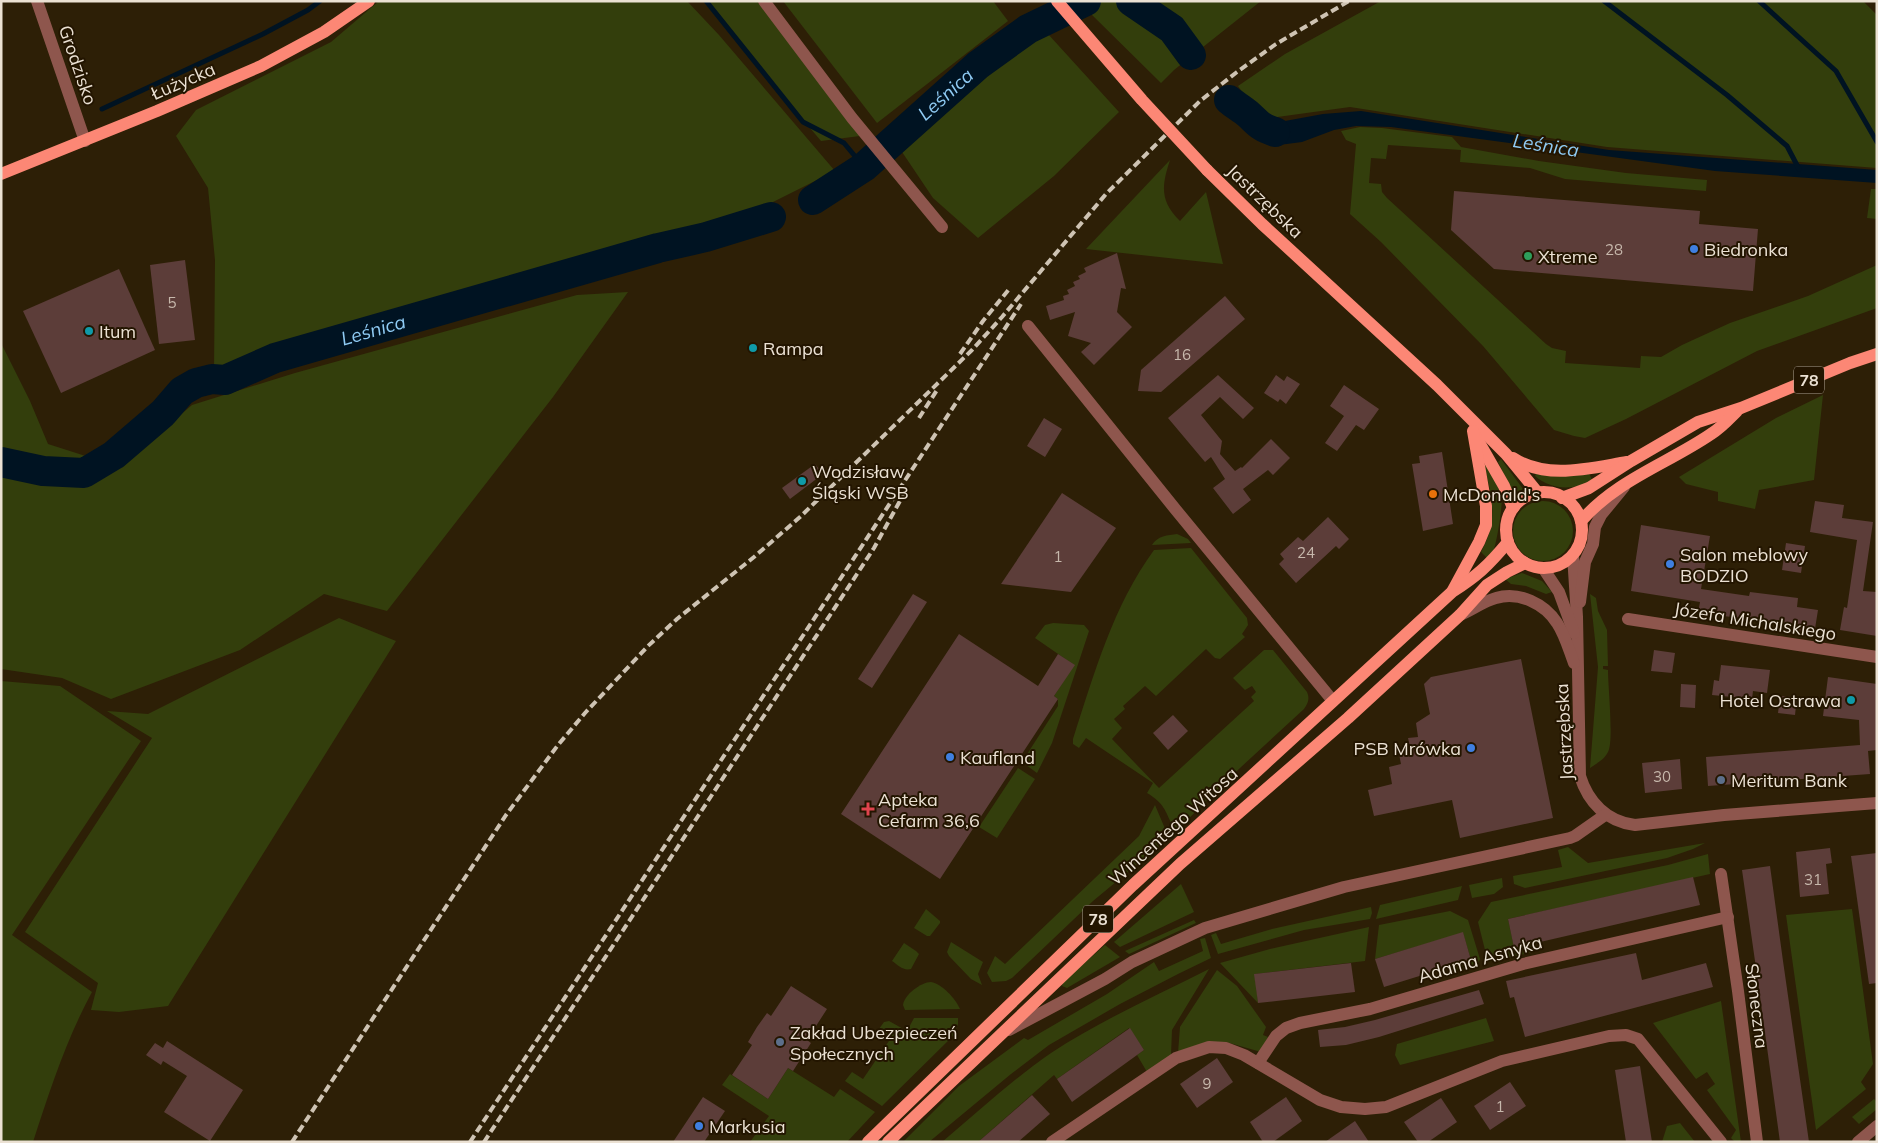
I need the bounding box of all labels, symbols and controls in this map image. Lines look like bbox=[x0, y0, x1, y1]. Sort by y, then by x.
street label: Grodzisko bbox=[54, 22, 102, 108]
street label: Łużycka bbox=[146, 57, 219, 105]
water label: Leśnica bbox=[913, 63, 978, 125]
water label: Leśnica bbox=[1511, 128, 1581, 162]
street label: Jastrzębska bbox=[1222, 159, 1308, 243]
place label: Biedronka bbox=[1704, 238, 1788, 261]
house number: 28 bbox=[1605, 240, 1623, 259]
marker: Biedronka bbox=[1688, 243, 1700, 255]
place label: Xtreme bbox=[1538, 245, 1597, 268]
marker: Xtreme bbox=[1522, 250, 1534, 262]
house number: 5 bbox=[167, 293, 177, 312]
water label: Leśnica bbox=[338, 309, 408, 351]
place label: Itum bbox=[99, 320, 136, 343]
marker: Itum bbox=[83, 325, 95, 337]
place label: Rampa bbox=[763, 337, 824, 360]
marker: Rampa bbox=[747, 342, 759, 354]
house number: 16 bbox=[1173, 345, 1191, 364]
road number: 78 bbox=[1794, 366, 1824, 394]
place label: Wodzisław Śląski WSB bbox=[812, 460, 909, 504]
marker: Wodzisław Śląski WSB bbox=[796, 475, 808, 487]
place label: McDonald's bbox=[1443, 483, 1540, 506]
marker: McDonald's bbox=[1427, 488, 1439, 500]
house number: 24 bbox=[1297, 543, 1315, 562]
place label: Salon meblowy BODZIO bbox=[1680, 543, 1809, 587]
house number: 1 bbox=[1053, 547, 1063, 566]
marker: Salon meblowy BODZIO bbox=[1664, 558, 1676, 570]
street label: Józefa Michalskiego bbox=[1672, 597, 1838, 645]
street label: Jastrzębska bbox=[1550, 683, 1578, 781]
place label: Hotel Ostrawa bbox=[1720, 689, 1841, 712]
marker: Hotel Ostrawa bbox=[1845, 694, 1857, 706]
place label: PSB Mrówka bbox=[1354, 737, 1461, 760]
marker: PSB Mrówka bbox=[1465, 742, 1477, 754]
place label: Kaufland bbox=[960, 746, 1035, 769]
marker: Kaufland bbox=[944, 751, 956, 763]
street label: Wincentego Witosa bbox=[1104, 762, 1242, 890]
house number: 30 bbox=[1653, 767, 1671, 786]
place label: Meritum Bank bbox=[1731, 769, 1848, 792]
marker: Meritum Bank bbox=[1715, 774, 1727, 786]
place label: Apteka Cefarm 36,6 bbox=[878, 788, 980, 832]
marker: Apteka Cefarm 36,6 bbox=[862, 803, 874, 815]
house number: 31 bbox=[1804, 870, 1822, 889]
road number: 78 bbox=[1083, 906, 1113, 932]
street label: Adama Asnyka bbox=[1415, 930, 1545, 988]
street label: Słoneczna bbox=[1740, 962, 1774, 1050]
place label: Zakład Ubezpieczeń Społecznych bbox=[790, 1021, 958, 1065]
marker: Zakład Ubezpieczeń Społecznych bbox=[774, 1036, 786, 1048]
house number: 9 bbox=[1202, 1074, 1212, 1093]
house number: 1 bbox=[1495, 1097, 1505, 1116]
place label: Markusia bbox=[709, 1115, 785, 1138]
marker: Markusia bbox=[693, 1120, 705, 1132]

